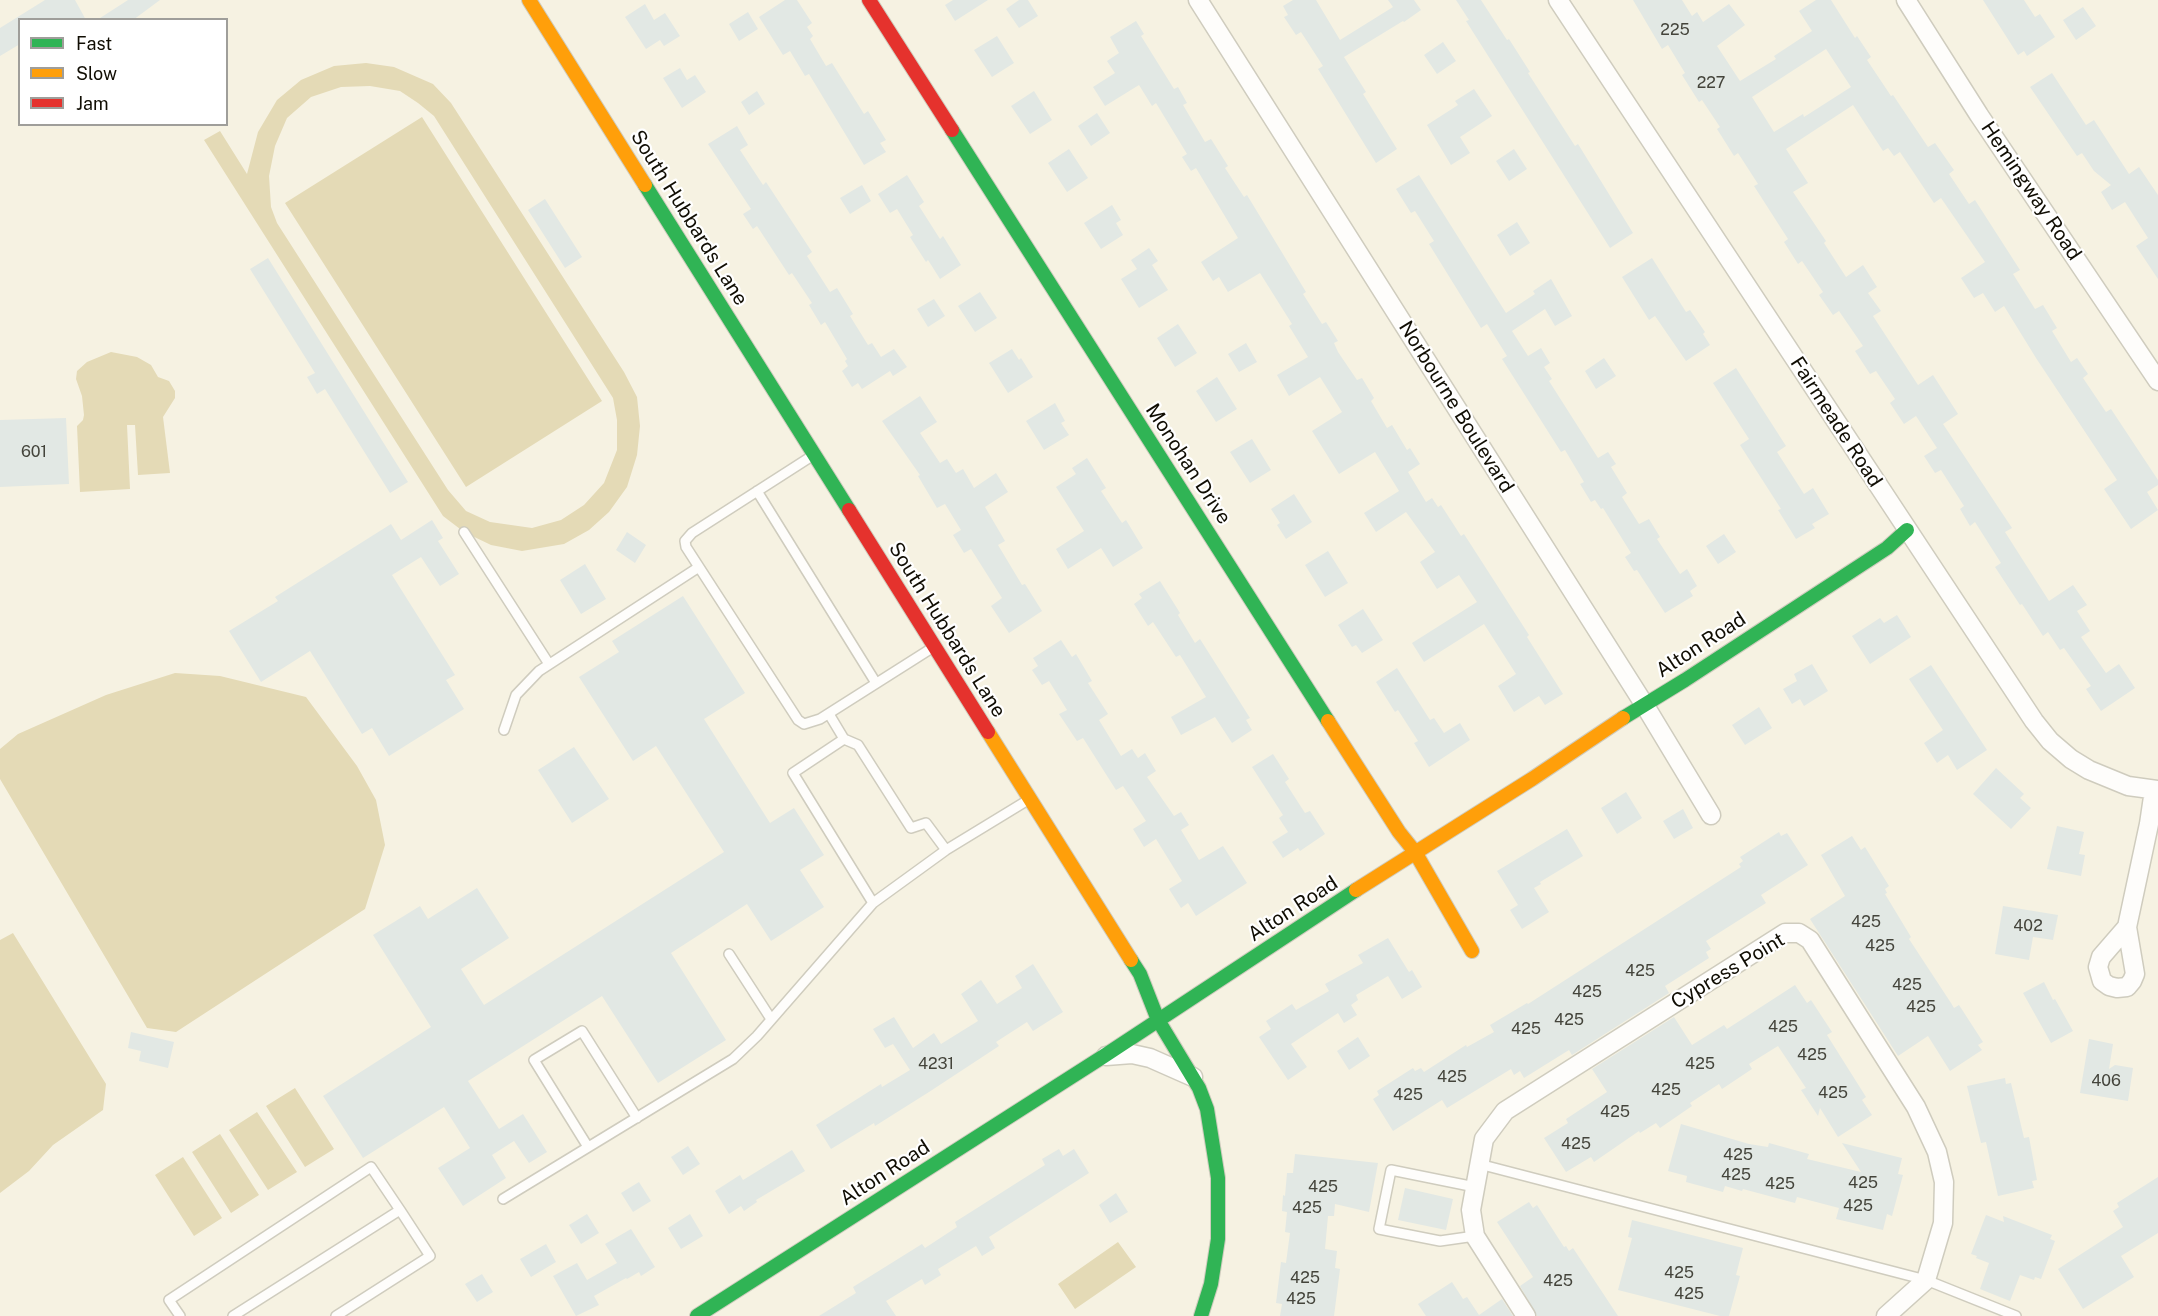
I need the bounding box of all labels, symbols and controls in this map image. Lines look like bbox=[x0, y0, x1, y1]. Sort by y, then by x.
legend bbox=[18, 18, 228, 126]
house number: 225 bbox=[1660, 20, 1690, 40]
text: Fast bbox=[76, 33, 112, 54]
text: Slow bbox=[76, 63, 117, 84]
house number: 227 bbox=[1697, 73, 1725, 93]
text: Jam bbox=[76, 93, 109, 114]
street label: Hemingway Road bbox=[1976, 117, 2086, 265]
street label: South Hubbards Lane bbox=[625, 126, 753, 310]
street label: Norbourne Boulevard bbox=[1393, 317, 1519, 497]
street label: Fairmeade Road bbox=[1785, 352, 1887, 492]
street label: Monohan Drive bbox=[1140, 399, 1236, 529]
house number: 601 bbox=[21, 442, 47, 462]
street label: South Hubbards Lane bbox=[883, 538, 1011, 722]
street label: Alton Road bbox=[1652, 607, 1750, 683]
street label: Alton Road bbox=[1244, 871, 1342, 947]
house number: 425 bbox=[1851, 912, 1881, 932]
house number: 402 bbox=[2013, 916, 2043, 936]
street label: Cypress Point bbox=[1667, 928, 1789, 1014]
house number: 425 bbox=[1865, 936, 1895, 956]
house number: 425 bbox=[1625, 961, 1655, 981]
house number: 425 bbox=[1892, 975, 1922, 995]
house number: 425 bbox=[1572, 982, 1602, 1002]
house number: 425 bbox=[1906, 997, 1936, 1017]
house number: 425 bbox=[1554, 1010, 1584, 1030]
house number: 425 bbox=[1768, 1017, 1798, 1037]
house number: 425 bbox=[1511, 1019, 1541, 1039]
house number: 425 bbox=[1797, 1045, 1827, 1065]
house number: 4231 bbox=[918, 1054, 954, 1074]
house number: 425 bbox=[1685, 1054, 1715, 1074]
house number: 425 bbox=[1437, 1067, 1467, 1087]
house number: 406 bbox=[2091, 1071, 2121, 1091]
house number: 425 bbox=[1651, 1080, 1681, 1100]
house number: 425 bbox=[1818, 1083, 1848, 1103]
house number: 425 bbox=[1393, 1085, 1423, 1105]
house number: 425 bbox=[1600, 1102, 1630, 1122]
house number: 425 bbox=[1561, 1134, 1591, 1154]
street label: Alton Road bbox=[836, 1135, 934, 1211]
house number: 425 bbox=[1723, 1145, 1753, 1165]
house number: 425 bbox=[1721, 1165, 1751, 1185]
house number: 425 bbox=[1848, 1173, 1878, 1193]
house number: 425 bbox=[1765, 1174, 1795, 1194]
house number: 425 bbox=[1308, 1177, 1338, 1197]
house number: 425 bbox=[1843, 1196, 1873, 1216]
house number: 425 bbox=[1292, 1198, 1322, 1218]
house number: 425 bbox=[1664, 1263, 1694, 1283]
house number: 425 bbox=[1290, 1268, 1320, 1288]
house number: 425 bbox=[1543, 1271, 1573, 1291]
house number: 425 bbox=[1674, 1284, 1704, 1304]
house number: 425 bbox=[1286, 1289, 1316, 1309]

